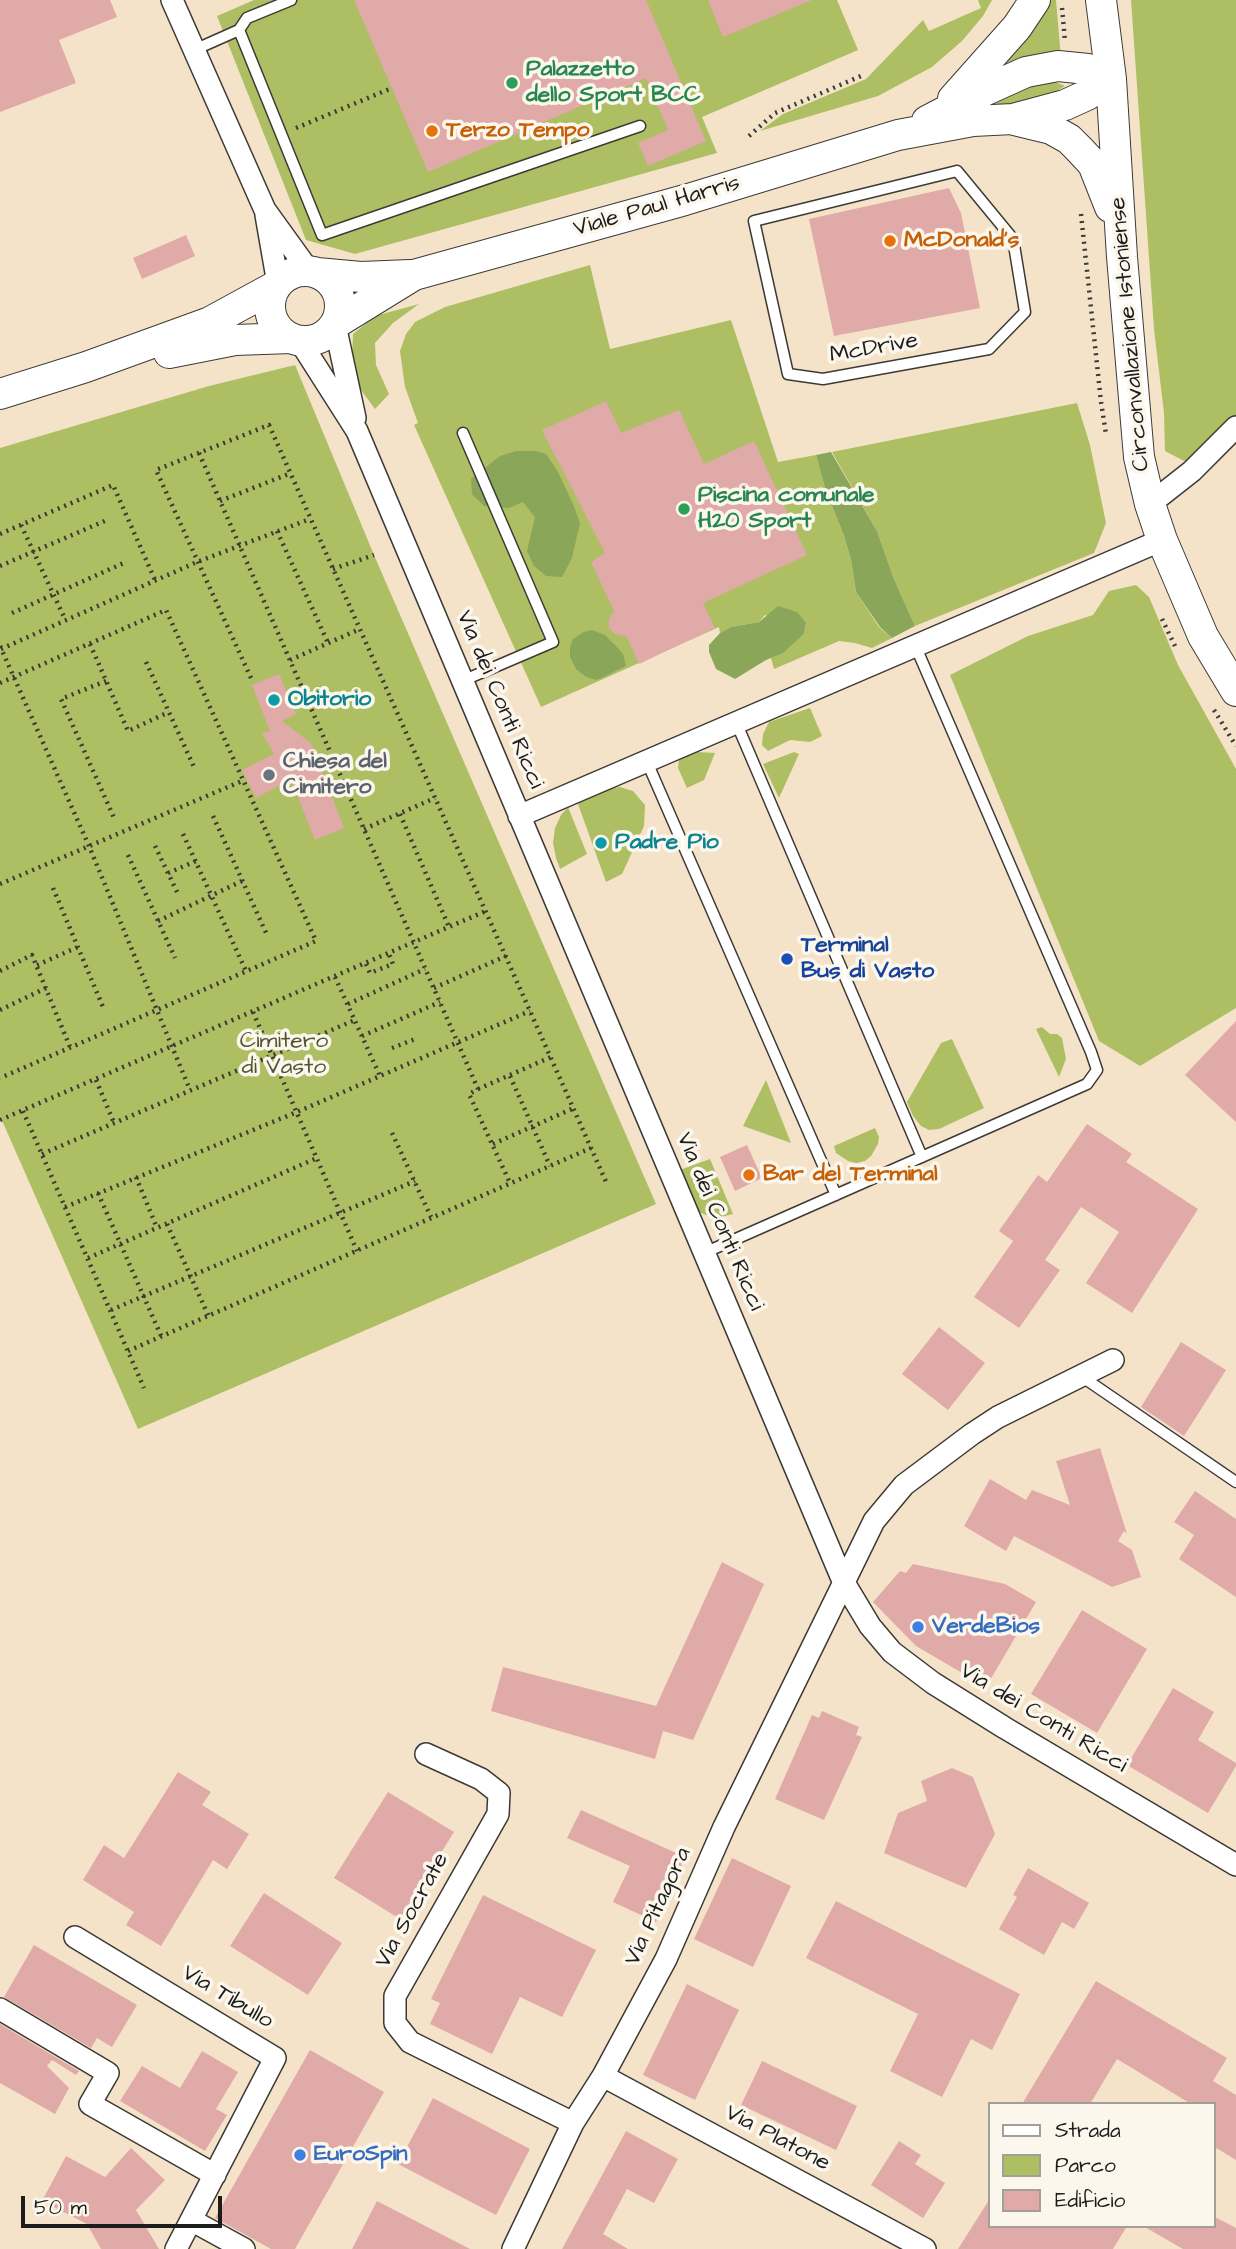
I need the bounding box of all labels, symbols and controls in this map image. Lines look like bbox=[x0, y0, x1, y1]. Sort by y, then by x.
place label: Palazzetto dello Sport BCC bbox=[526, 56, 700, 110]
marker: Palazzetto dello Sport BCC bbox=[504, 75, 520, 91]
place label: Terzo Tempo bbox=[446, 117, 589, 145]
marker: Terzo Tempo bbox=[424, 123, 440, 139]
street label: Viale Paul Harris bbox=[571, 170, 743, 244]
street label: Circonvallazione Istoniense bbox=[1105, 196, 1157, 472]
place label: McDonald's bbox=[904, 227, 1019, 255]
marker: McDonald's bbox=[882, 233, 898, 249]
street label: McDrive bbox=[828, 328, 920, 370]
place label: Piscina comunale H20 Sport bbox=[698, 482, 874, 536]
marker: Piscina comunale H20 Sport bbox=[676, 501, 692, 517]
street label: Via dei Conti Ricci bbox=[449, 607, 549, 793]
place label: Obitorio bbox=[288, 686, 371, 714]
marker: Obitorio bbox=[266, 692, 282, 708]
place label: Chiesa del Cimitero bbox=[283, 748, 387, 802]
marker: Chiesa del Cimitero bbox=[261, 767, 277, 783]
place label: Padre Pio bbox=[615, 829, 719, 857]
marker: Padre Pio bbox=[593, 835, 609, 851]
place label: Terminal Bus di Vasto bbox=[801, 932, 934, 986]
marker: Terminal Bus di Vasto bbox=[779, 951, 795, 967]
park label: Cimitero di Vasto bbox=[240, 1028, 328, 1082]
street label: Via dei Conti Ricci bbox=[669, 1129, 769, 1315]
place label: Bar del Terminal bbox=[763, 1161, 938, 1189]
marker: Bar del Terminal bbox=[741, 1167, 757, 1183]
place label: VerdeBios bbox=[932, 1613, 1040, 1641]
marker: VerdeBios bbox=[910, 1619, 926, 1635]
street label: Via dei Conti Ricci bbox=[954, 1658, 1132, 1780]
street label: Via Pitagora bbox=[620, 1844, 698, 1970]
street label: Via Socrate bbox=[370, 1849, 456, 1973]
street label: Via Tibullo bbox=[176, 1960, 278, 2036]
street label: Via Platone bbox=[720, 2100, 834, 2178]
legend bbox=[988, 2102, 1215, 2228]
text: Strada bbox=[1055, 2116, 1121, 2145]
place label: EuroSpin bbox=[314, 2141, 407, 2169]
marker: EuroSpin bbox=[292, 2147, 308, 2163]
text: Parco bbox=[1055, 2151, 1116, 2180]
scale bar bbox=[24, 2182, 226, 2226]
text: Edificio bbox=[1055, 2186, 1125, 2215]
text: 50 m bbox=[34, 2193, 87, 2222]

